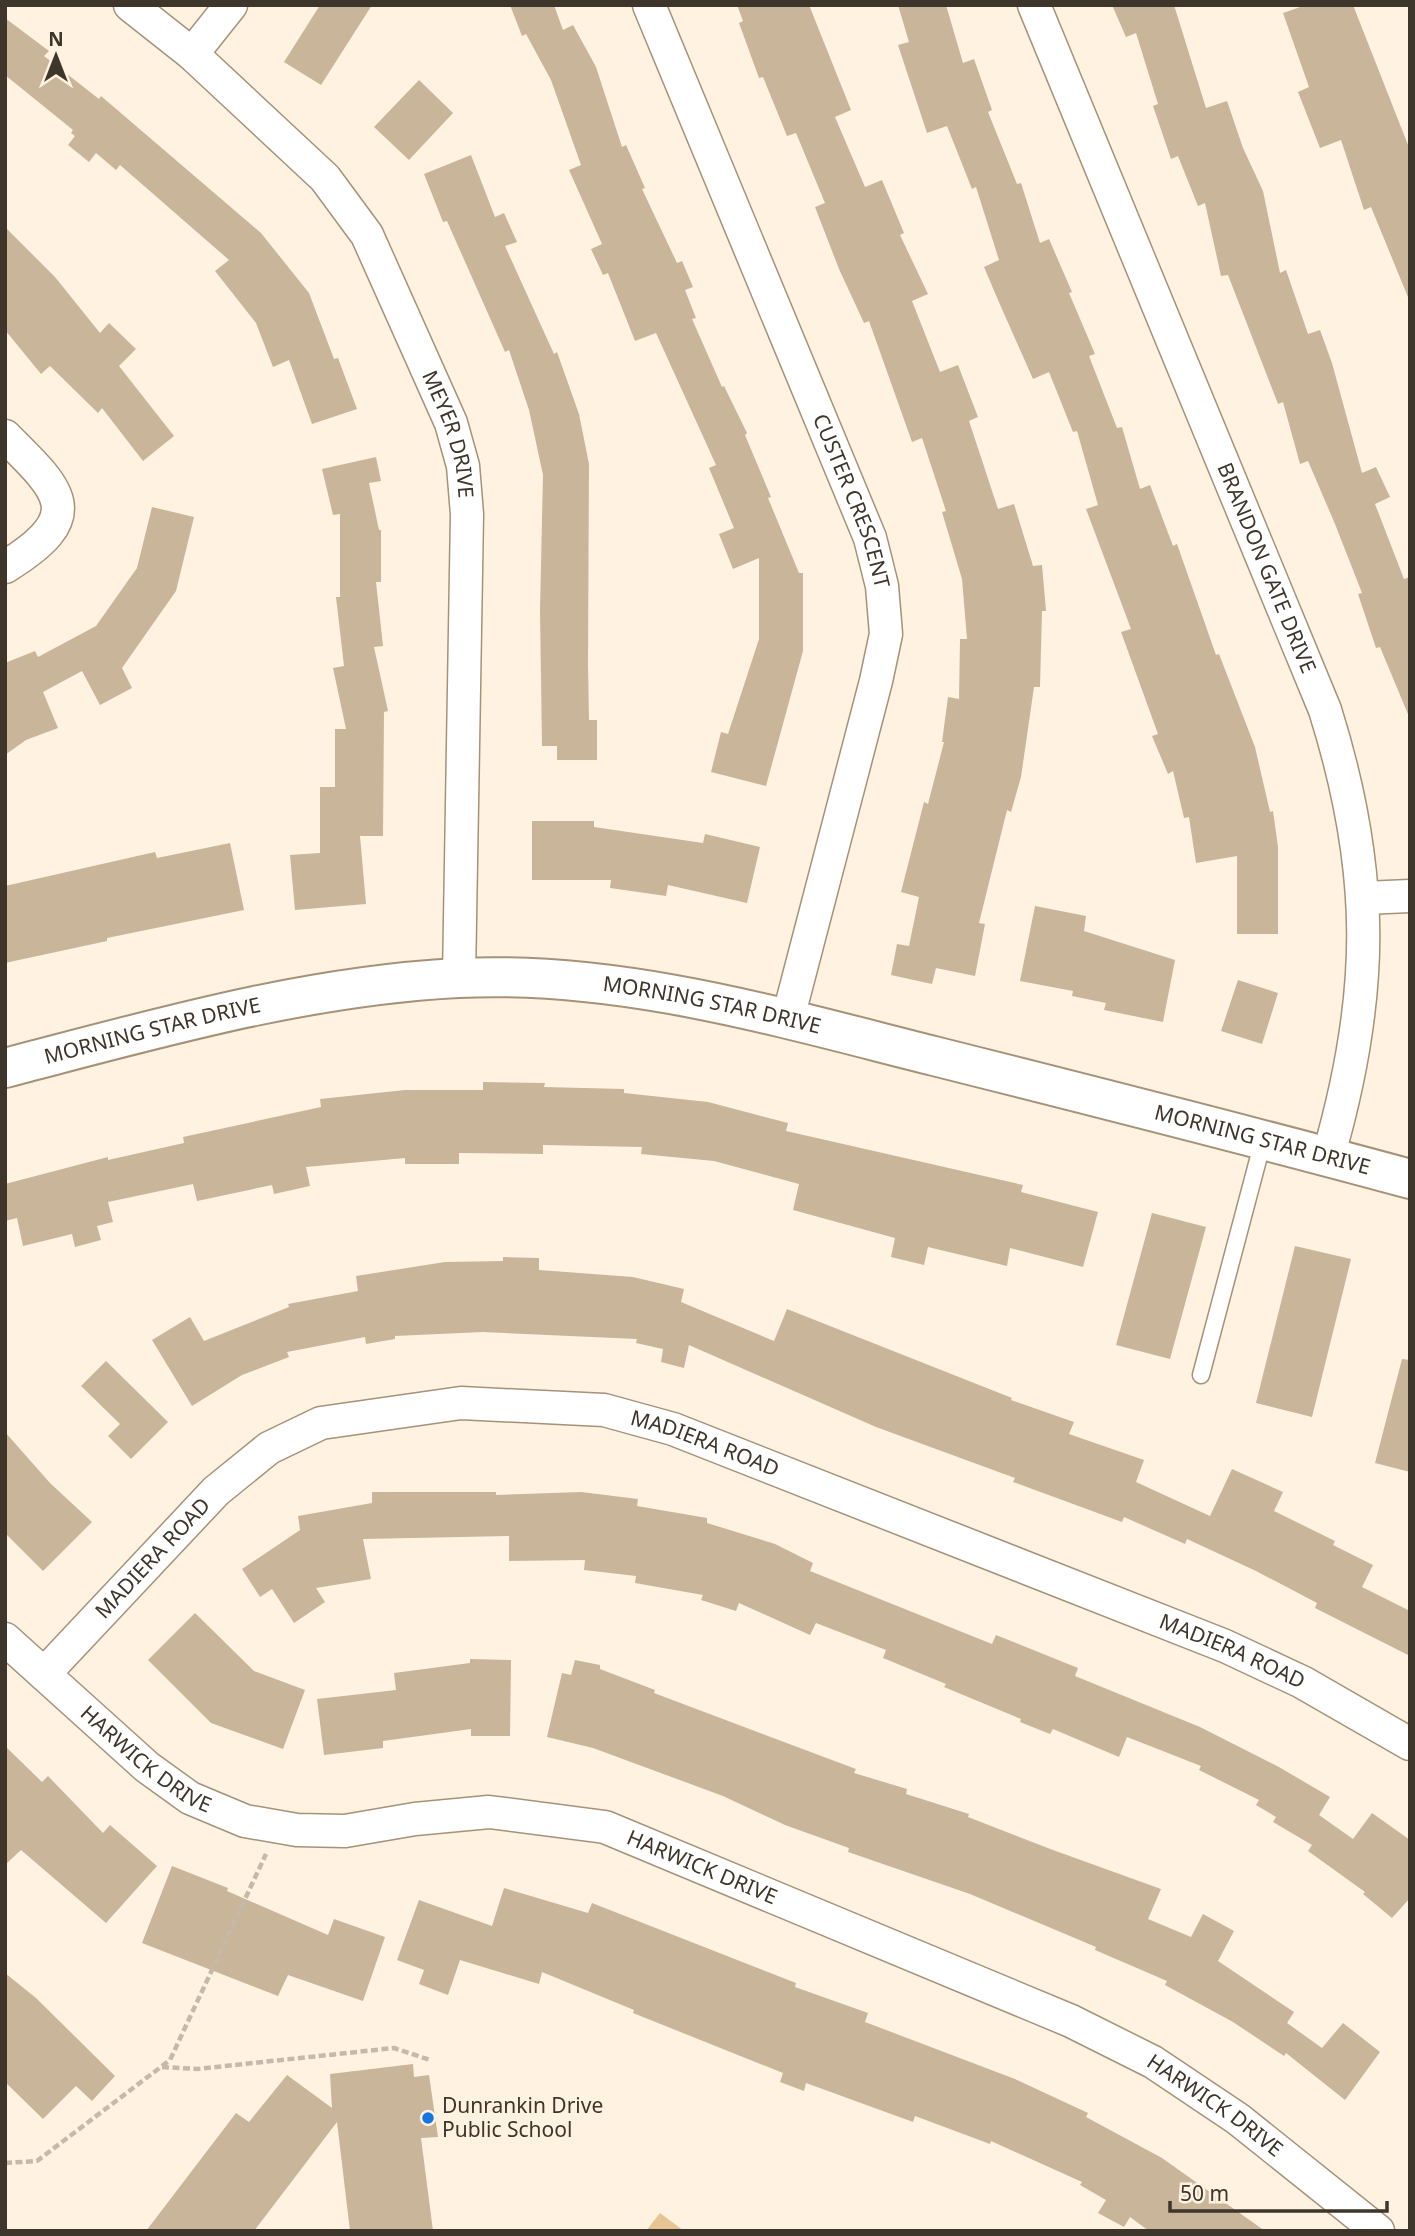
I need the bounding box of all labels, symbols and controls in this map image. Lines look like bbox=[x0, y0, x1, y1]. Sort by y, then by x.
north arrow bbox=[21, 21, 91, 91]
text: N bbox=[48, 26, 64, 52]
street label: MEYER DRIVE bbox=[416, 366, 481, 499]
street label: CUSTER CRESCENT bbox=[807, 409, 897, 591]
street label: BRANDON GATE DRIVE bbox=[1211, 458, 1323, 677]
street label: MORNING STAR DRIVE bbox=[601, 969, 824, 1040]
street label: MORNING STAR DRIVE bbox=[41, 990, 263, 1070]
street label: MORNING STAR DRIVE bbox=[1152, 1097, 1374, 1181]
street label: MADIERA ROAD bbox=[628, 1403, 784, 1482]
street label: MADIERA ROAD bbox=[88, 1491, 216, 1624]
street label: MADIERA ROAD bbox=[1155, 1607, 1310, 1695]
street label: HARWICK DRIVE bbox=[75, 1699, 216, 1818]
street label: HARWICK DRIVE bbox=[623, 1823, 782, 1910]
street label: HARWICK DRIVE bbox=[1142, 2047, 1289, 2163]
place label: Dunrankin Drive Public School bbox=[442, 2091, 603, 2143]
marker: Dunrankin Drive Public School bbox=[420, 2110, 436, 2126]
scale bar bbox=[1170, 2170, 1387, 2214]
text: 50 m bbox=[1180, 2179, 1229, 2207]

